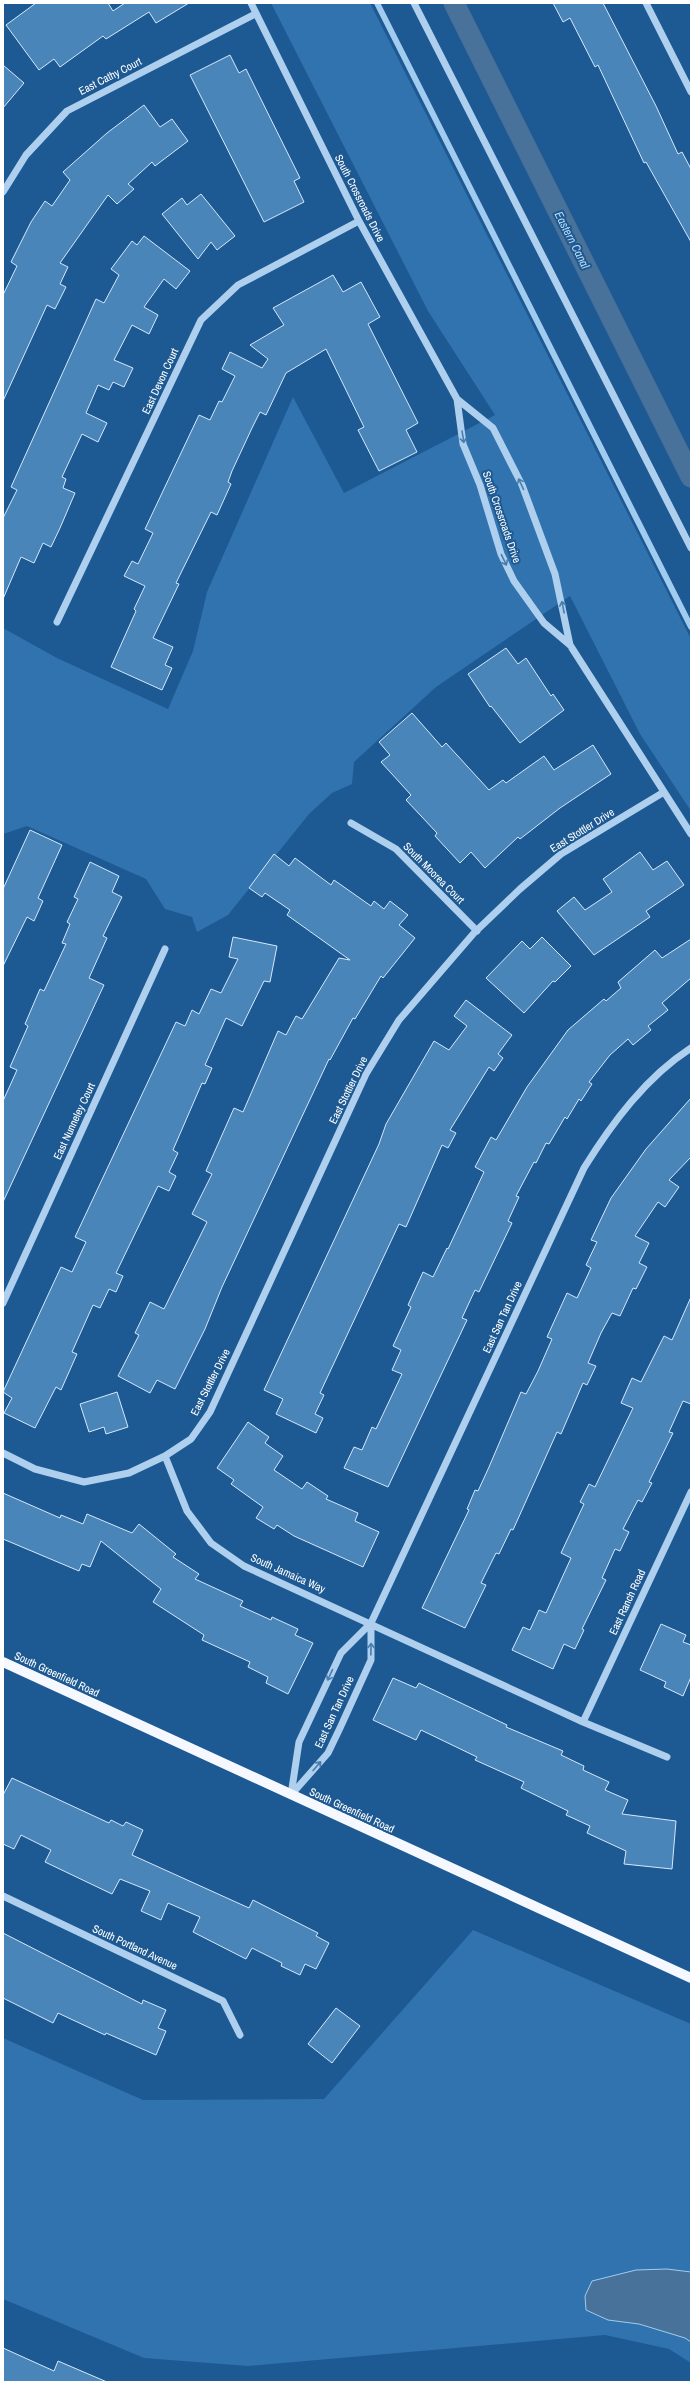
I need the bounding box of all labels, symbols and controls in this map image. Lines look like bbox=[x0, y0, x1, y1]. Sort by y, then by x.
street label: East Cathy Court bbox=[76, 54, 144, 98]
street label: South Crossroads Drive bbox=[332, 152, 388, 244]
water label: Eastern Canal bbox=[551, 209, 594, 272]
street label: East Devon Court bbox=[139, 345, 182, 416]
one-way arrow bbox=[459, 430, 467, 443]
street label: South Crossroads Drive bbox=[480, 469, 524, 565]
one-way arrow bbox=[517, 478, 525, 490]
one-way arrow bbox=[501, 554, 508, 566]
one-way arrow bbox=[559, 601, 567, 614]
street label: East Stottler Drive bbox=[547, 805, 617, 855]
street label: South Moorea Court bbox=[400, 839, 468, 907]
street label: East Stottler Drive bbox=[326, 1054, 370, 1126]
street label: East Nunneley Court bbox=[50, 1080, 98, 1162]
street label: East San Tan Drive bbox=[479, 1279, 525, 1355]
street label: East Stottler Drive bbox=[187, 1346, 233, 1418]
street label: South Jamaica Way bbox=[248, 1550, 328, 1596]
street label: East Ranch Road bbox=[606, 1567, 648, 1637]
one-way arrow bbox=[367, 1643, 375, 1656]
street label: South Greenfield Road bbox=[12, 1648, 102, 1700]
one-way arrow bbox=[326, 1668, 334, 1680]
street label: East San Tan Drive bbox=[311, 1674, 357, 1750]
one-way arrow bbox=[312, 1761, 321, 1771]
street label: South Greenfield Road bbox=[307, 1784, 397, 1836]
street label: South Portland Avenue bbox=[90, 1921, 180, 1973]

